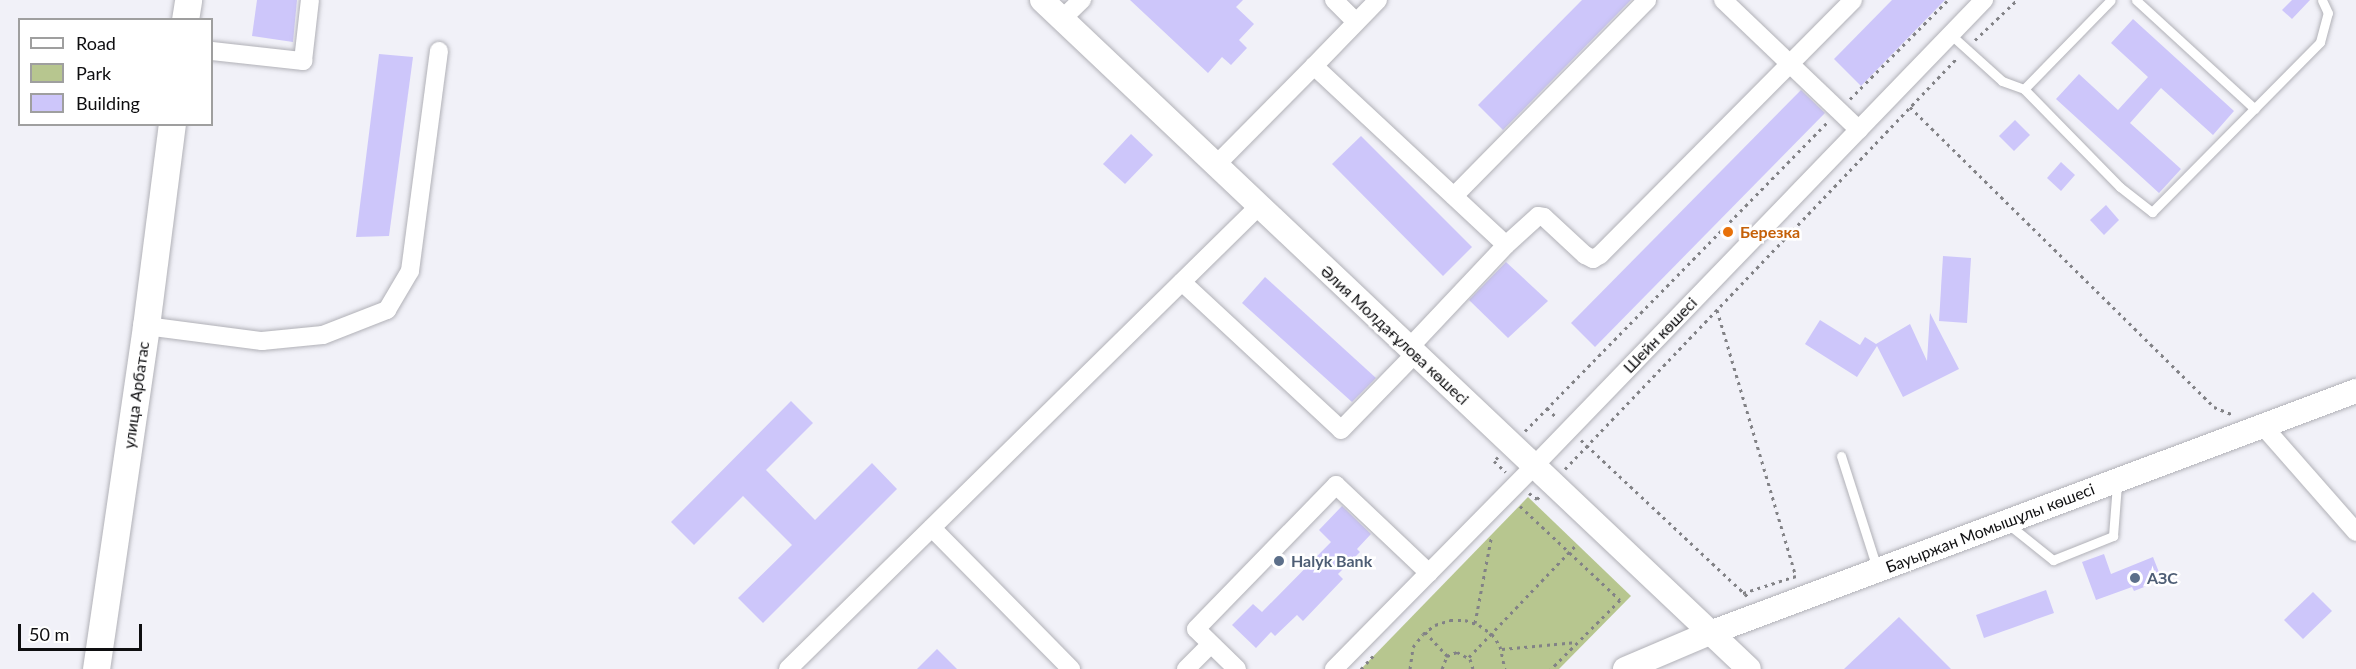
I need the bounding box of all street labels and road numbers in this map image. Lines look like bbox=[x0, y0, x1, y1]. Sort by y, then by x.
street label: Әлия Молдағұлова көшесі bbox=[1317, 261, 1473, 409]
street label: Шейн көшесі bbox=[1619, 293, 1701, 377]
street label: улица Арбатас bbox=[119, 340, 153, 450]
street label: Бауыржан Момышұлы көшесі bbox=[1883, 479, 2097, 577]

